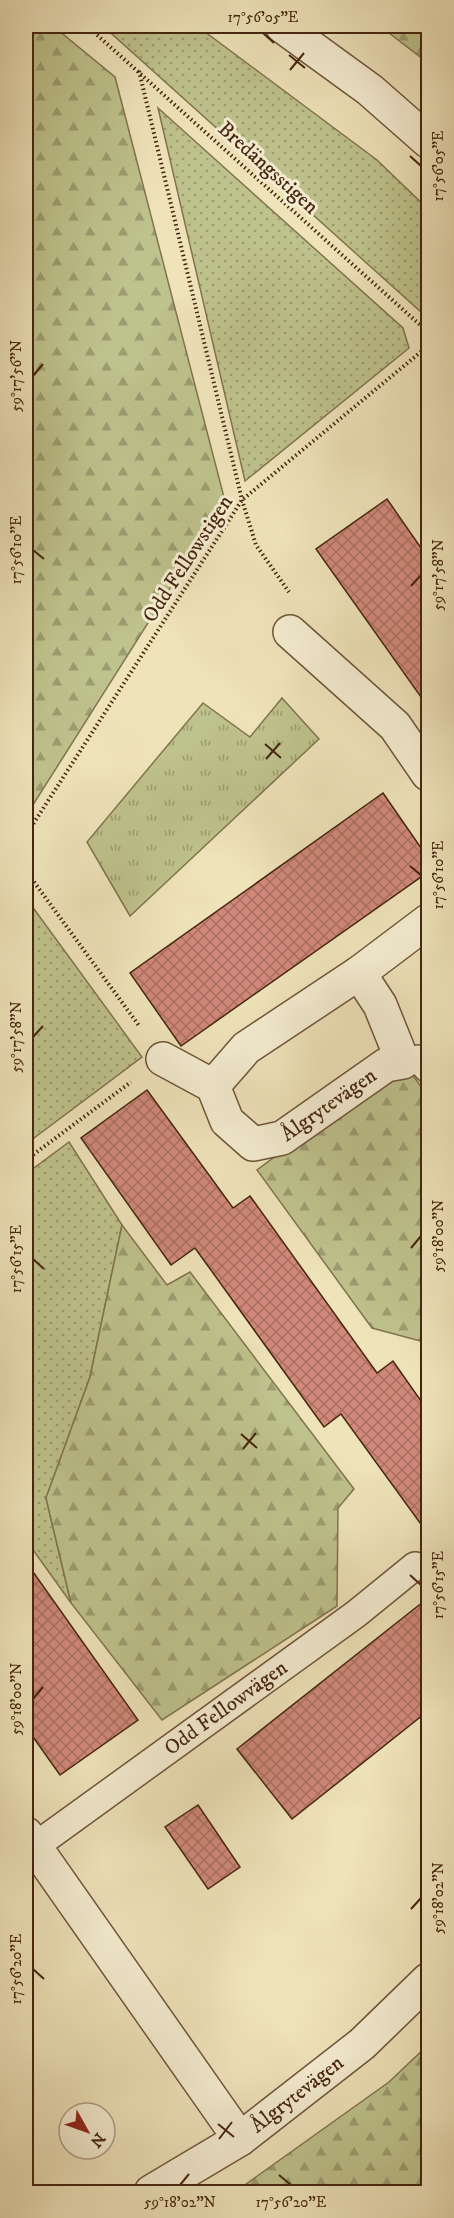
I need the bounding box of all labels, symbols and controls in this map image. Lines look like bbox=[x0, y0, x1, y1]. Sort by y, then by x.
text: 17°56'05"E bbox=[228, 8, 299, 27]
street label: Bredängsstigen bbox=[212, 116, 324, 220]
text: 17°56'05"E bbox=[429, 130, 448, 201]
text: 59°17'56"N bbox=[7, 340, 26, 412]
street label: Odd Fellowstigen bbox=[137, 490, 239, 628]
text: 17°56'10"E bbox=[7, 515, 26, 584]
text: 59°17'58"N bbox=[429, 539, 448, 611]
text: 17°56'10"E bbox=[429, 840, 448, 909]
text: 59°17'58"N bbox=[7, 1001, 26, 1073]
street label: Ålgrytevägen bbox=[275, 1063, 382, 1148]
text: 59°18'00"N bbox=[429, 1200, 448, 1272]
text: 17°56'15"E bbox=[7, 1224, 26, 1293]
text: 17°56'15"E bbox=[429, 1550, 448, 1619]
street label: Odd Fellowvägen bbox=[159, 1655, 293, 1761]
text: 59°18'00"N bbox=[7, 1663, 26, 1735]
text: 59°18'02"N bbox=[429, 1862, 448, 1934]
text: 17°56'20"E bbox=[7, 1933, 26, 2004]
street label: Ålgrytevägen bbox=[244, 2050, 349, 2139]
north arrow bbox=[57, 2101, 117, 2161]
text: N bbox=[86, 2129, 110, 2151]
text: 59°18'02"N bbox=[144, 2193, 216, 2212]
text: 17°56'20"E bbox=[256, 2193, 327, 2212]

